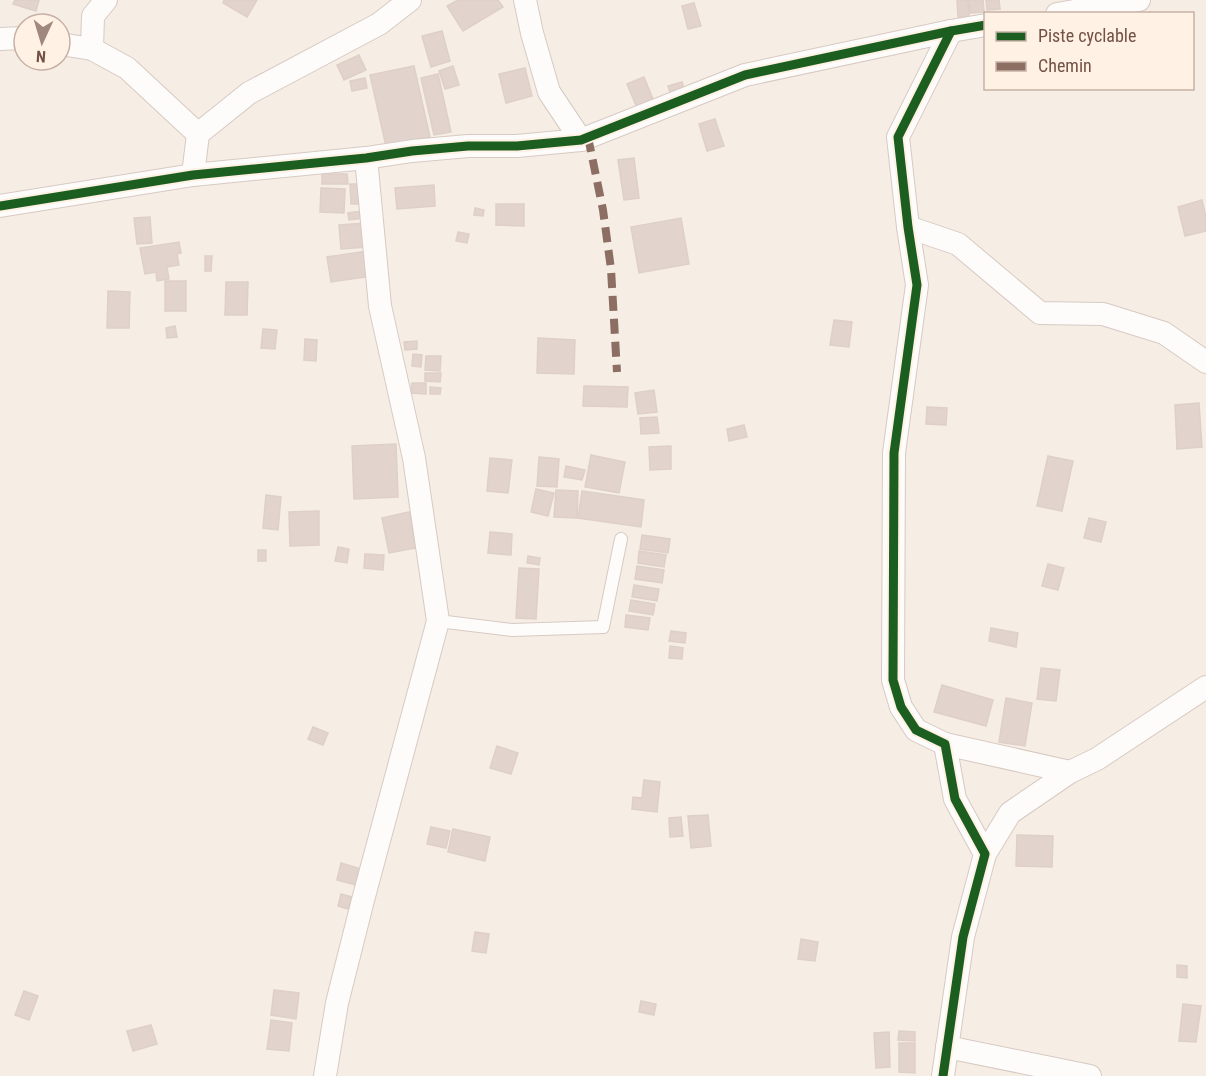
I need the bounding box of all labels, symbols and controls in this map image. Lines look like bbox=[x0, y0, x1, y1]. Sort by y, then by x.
north arrow bbox=[12, 12, 72, 72]
legend bbox=[984, 12, 1194, 90]
text: Piste cyclable bbox=[1038, 25, 1136, 46]
text: N bbox=[35, 47, 47, 66]
text: Chemin bbox=[1038, 55, 1092, 76]

